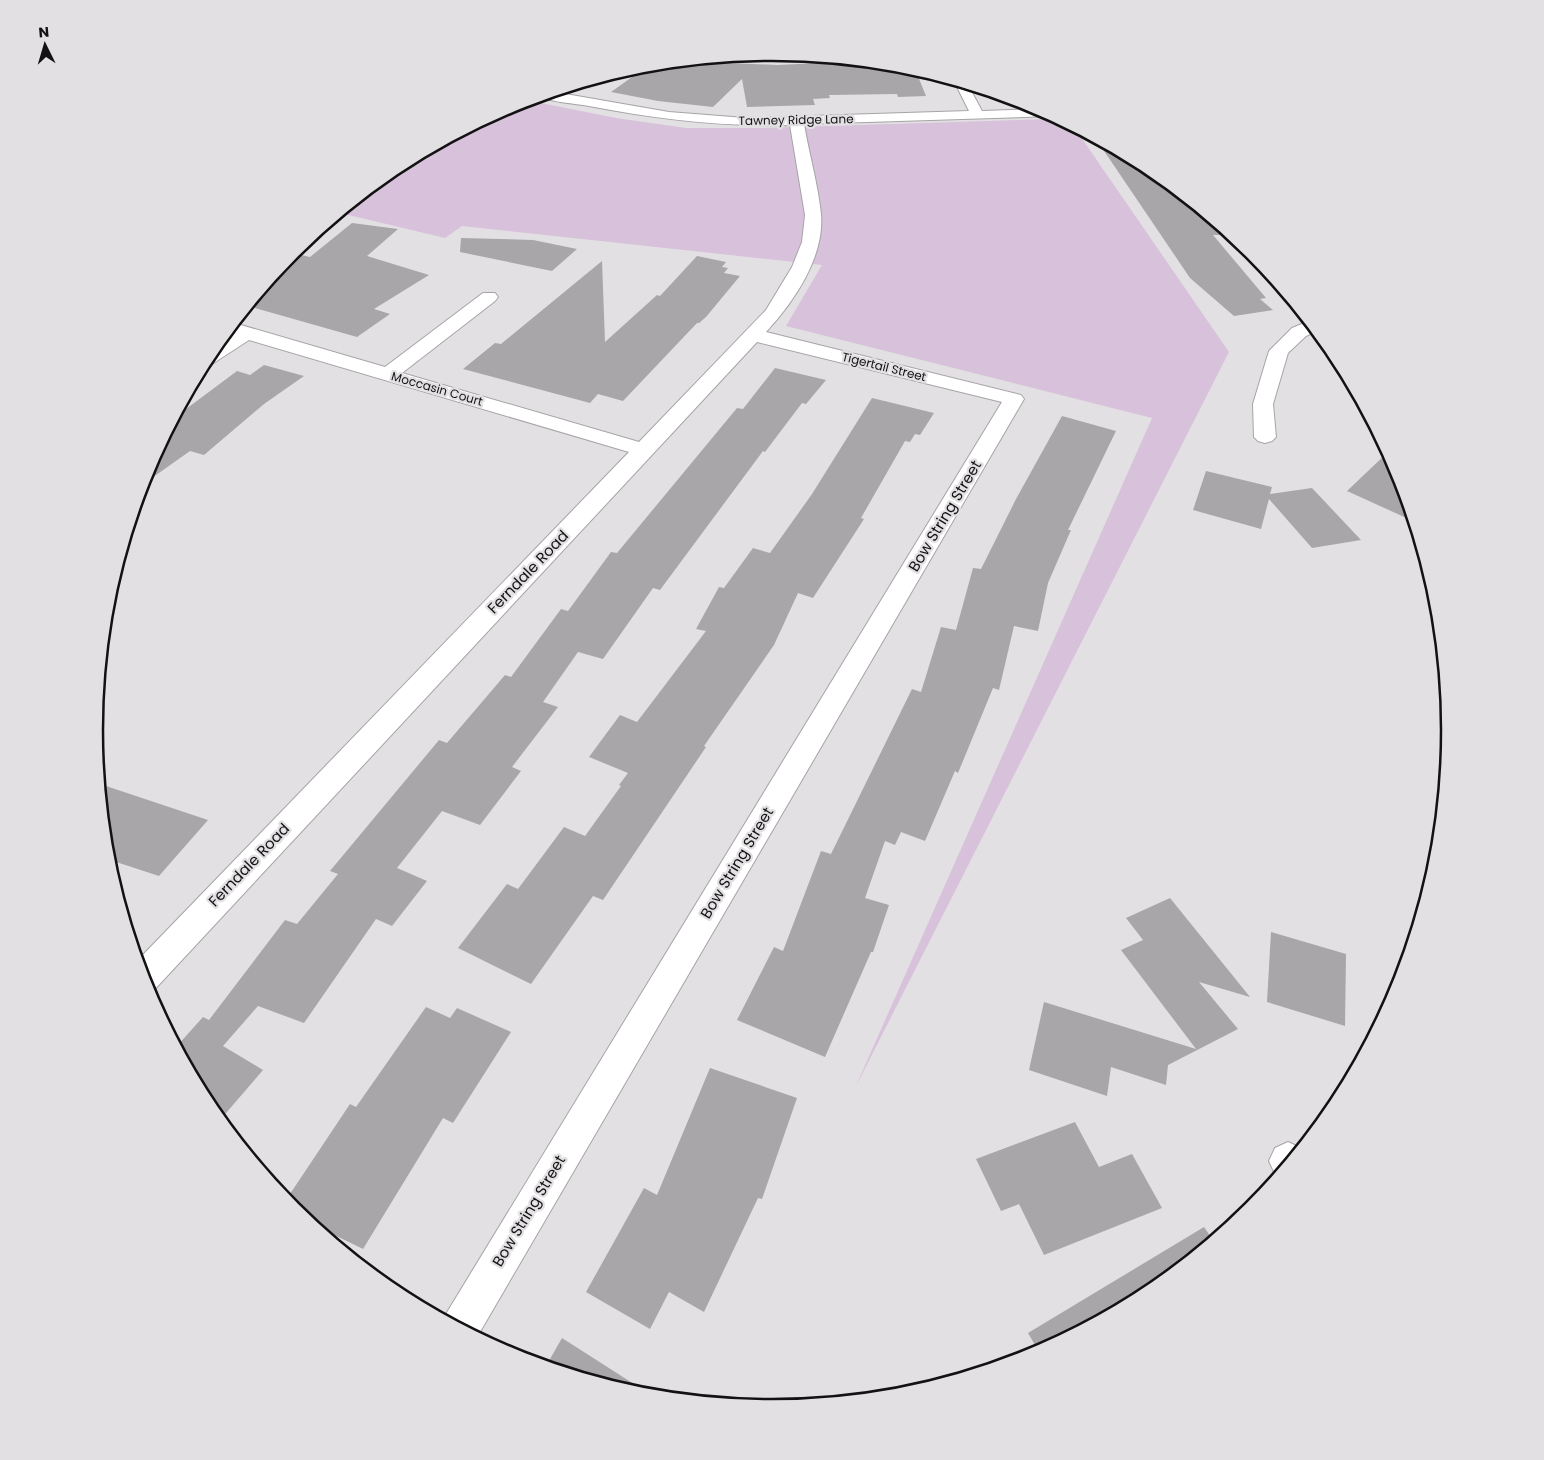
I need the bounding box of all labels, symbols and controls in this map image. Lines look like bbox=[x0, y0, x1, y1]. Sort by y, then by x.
north arrow bbox=[20, 20, 70, 70]
text: N bbox=[38, 22, 50, 42]
street label: Tawney Ridge Lane bbox=[738, 110, 854, 129]
street label: Tigertail Street bbox=[840, 348, 928, 385]
street label: Moccasin Court bbox=[389, 367, 485, 410]
street label: Bow String Street bbox=[903, 456, 986, 575]
street label: Ferndale Road bbox=[482, 525, 573, 618]
street label: Bow String Street bbox=[695, 803, 778, 922]
street label: Ferndale Road bbox=[203, 818, 294, 911]
street label: Bow String Street bbox=[487, 1151, 570, 1270]

